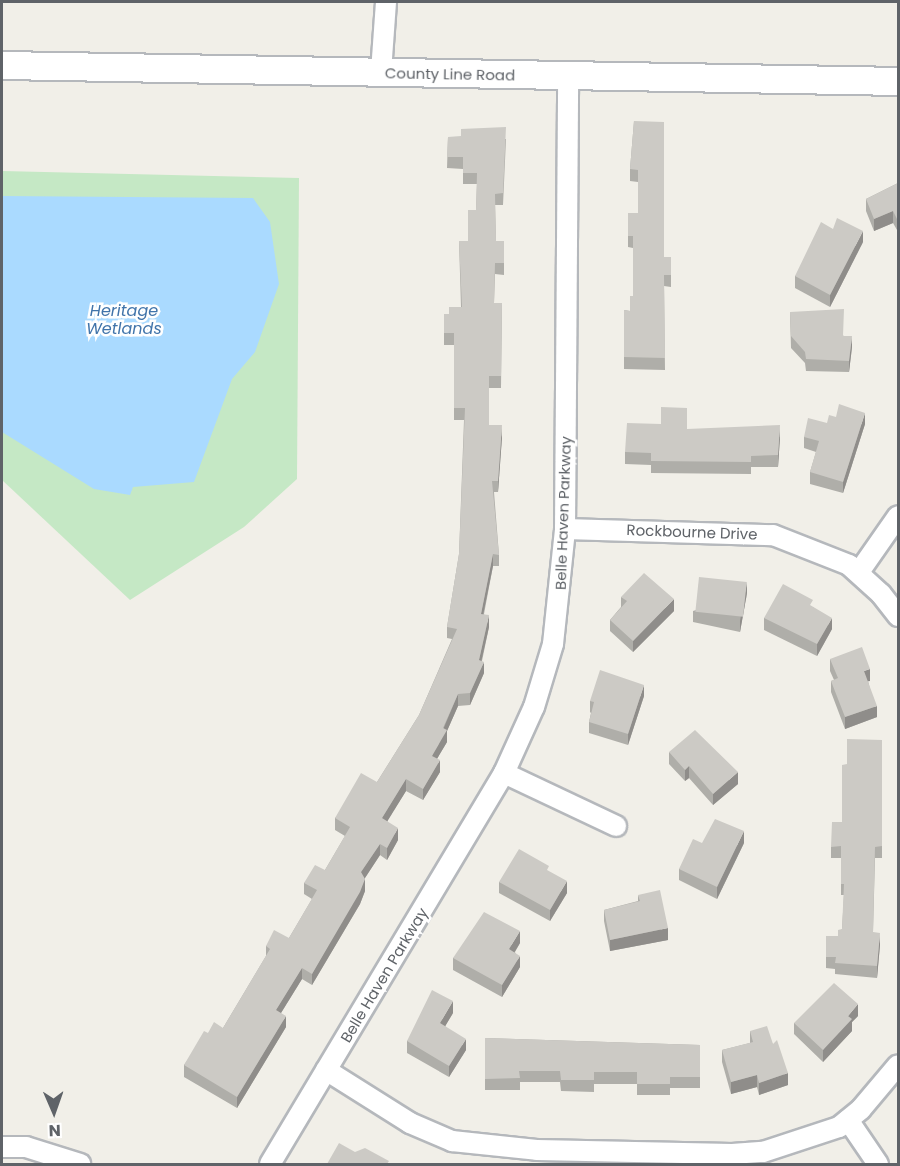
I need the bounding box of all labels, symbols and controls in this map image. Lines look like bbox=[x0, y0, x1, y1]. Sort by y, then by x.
street label: County Line Road bbox=[385, 64, 515, 84]
water label: Heritage Wetlands bbox=[86, 301, 162, 339]
street label: Belle Haven Parkway bbox=[551, 436, 575, 590]
street label: Rockbourne Drive bbox=[626, 521, 758, 543]
street label: Belle Haven Parkway bbox=[337, 904, 431, 1046]
north arrow bbox=[24, 1082, 84, 1142]
text: N bbox=[48, 1119, 61, 1142]

